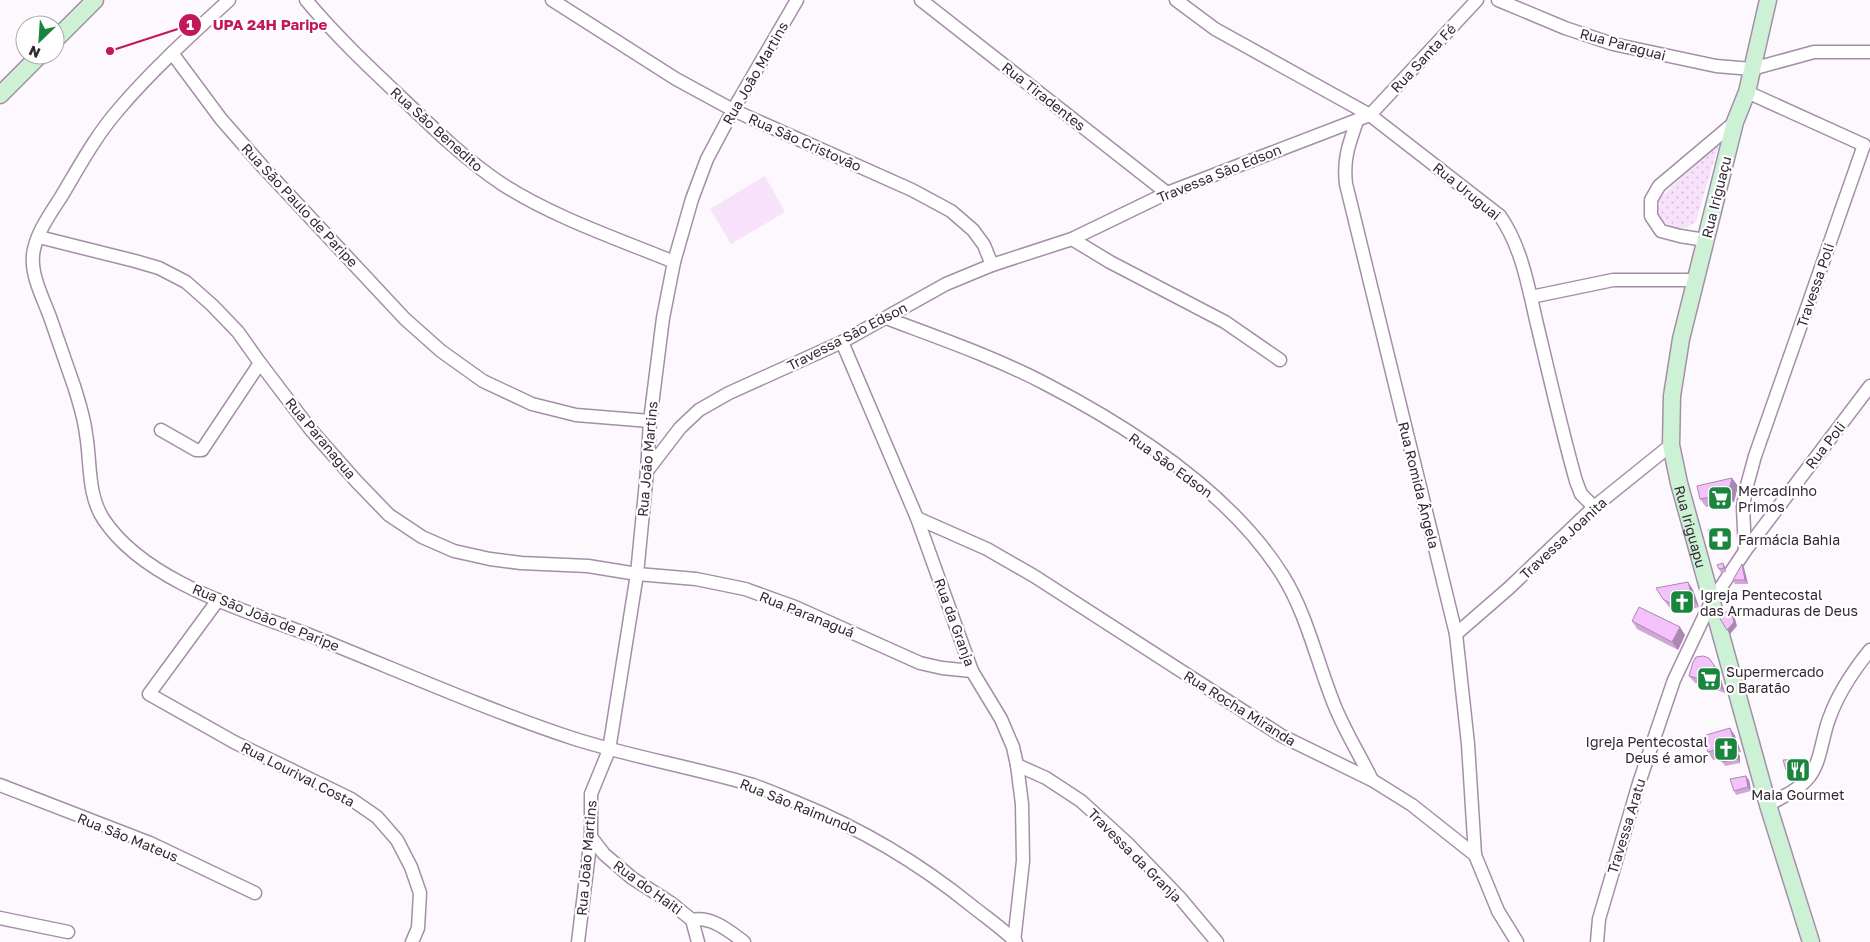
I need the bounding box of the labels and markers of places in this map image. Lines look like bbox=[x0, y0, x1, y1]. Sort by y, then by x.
callout: UPA 24H Paripe bbox=[178, 10, 337, 40]
place label: Mercadinho Primos bbox=[1738, 482, 1817, 515]
supermarket icon: Mercadinho Primos bbox=[1707, 485, 1733, 511]
pharmacy icon: Farmácia Bahia bbox=[1707, 526, 1733, 552]
place label: Farmácia Bahia bbox=[1738, 531, 1840, 548]
place label: Igreja Pentecostal das Armaduras de Deus bbox=[1700, 586, 1858, 619]
church icon: Igreja Pentecostal das Armaduras de Deus bbox=[1669, 589, 1695, 615]
place label: Supermercado o Baratão bbox=[1726, 663, 1824, 696]
supermarket icon: Supermercado o Baratão bbox=[1696, 666, 1722, 692]
place label: Igreja Pentecostal Deus é amor bbox=[1586, 733, 1709, 766]
church icon: Igreja Pentecostal Deus é amor bbox=[1713, 736, 1739, 762]
restaurant icon: Maia Gourmet bbox=[1785, 757, 1811, 783]
place label: Maia Gourmet bbox=[1751, 786, 1845, 803]

